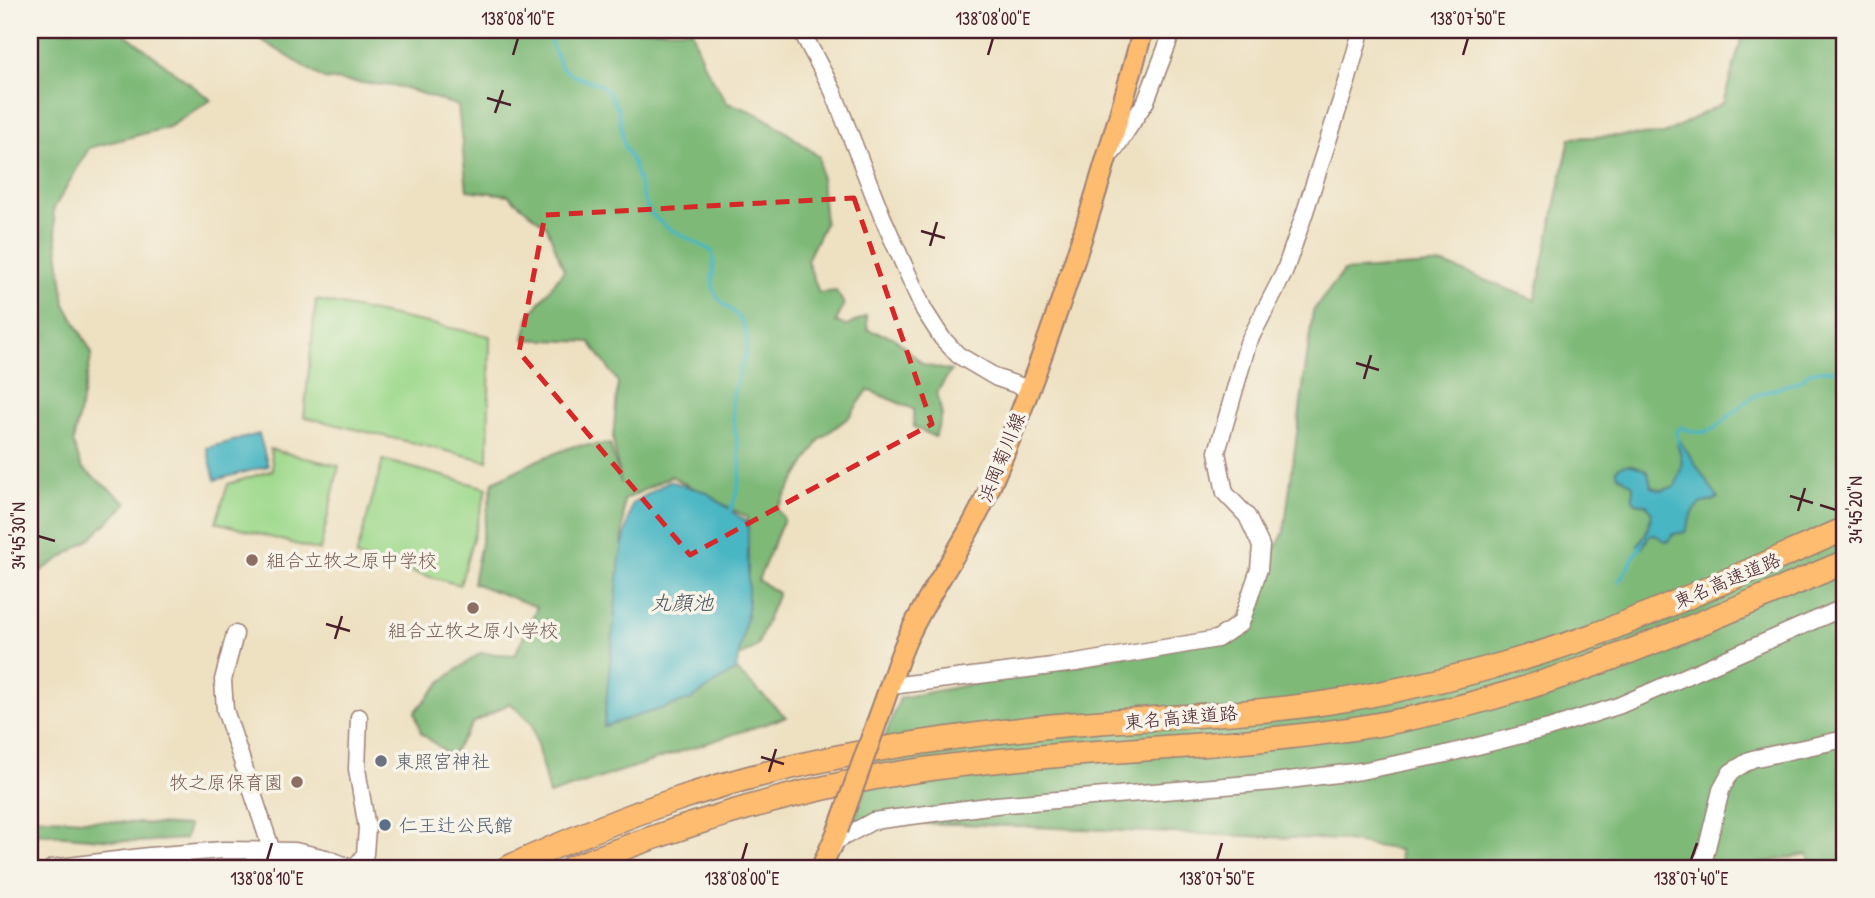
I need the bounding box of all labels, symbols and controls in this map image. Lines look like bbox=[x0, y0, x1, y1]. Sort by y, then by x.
text: 138°08'10"E bbox=[481, 6, 555, 31]
text: 138°08'00"E bbox=[956, 6, 1030, 31]
text: 138°07'50"E bbox=[1430, 6, 1506, 31]
street label: 浜岡菊川線 bbox=[971, 408, 1031, 506]
text: 34°45'20"N bbox=[1843, 476, 1868, 544]
text: 34°45'30"N bbox=[6, 502, 31, 570]
street label: 東名高速道路 bbox=[1669, 546, 1785, 614]
place label: 組合立牧之原中学校 bbox=[266, 547, 437, 573]
marker: 組合立牧之原中学校 bbox=[244, 552, 260, 568]
water label: 丸顔池 bbox=[651, 588, 714, 617]
marker: 組合立牧之原小学校 bbox=[465, 600, 481, 616]
place label: 組合立牧之原小学校 bbox=[387, 617, 559, 643]
street label: 東名高速道路 bbox=[1123, 699, 1239, 735]
place label: 東照宮神社 bbox=[395, 748, 490, 774]
marker: 東照宮神社 bbox=[373, 753, 389, 769]
place label: 牧之原保育園 bbox=[169, 769, 283, 795]
marker: 牧之原保育園 bbox=[289, 774, 305, 790]
place label: 仁王辻公民館 bbox=[399, 812, 513, 838]
marker: 仁王辻公民館 bbox=[377, 817, 393, 833]
text: 138°08'10"E bbox=[230, 866, 304, 891]
text: 138°08'00"E bbox=[705, 866, 779, 891]
text: 138°07'50"E bbox=[1179, 866, 1255, 891]
text: 138°07'40"E bbox=[1654, 866, 1728, 891]

